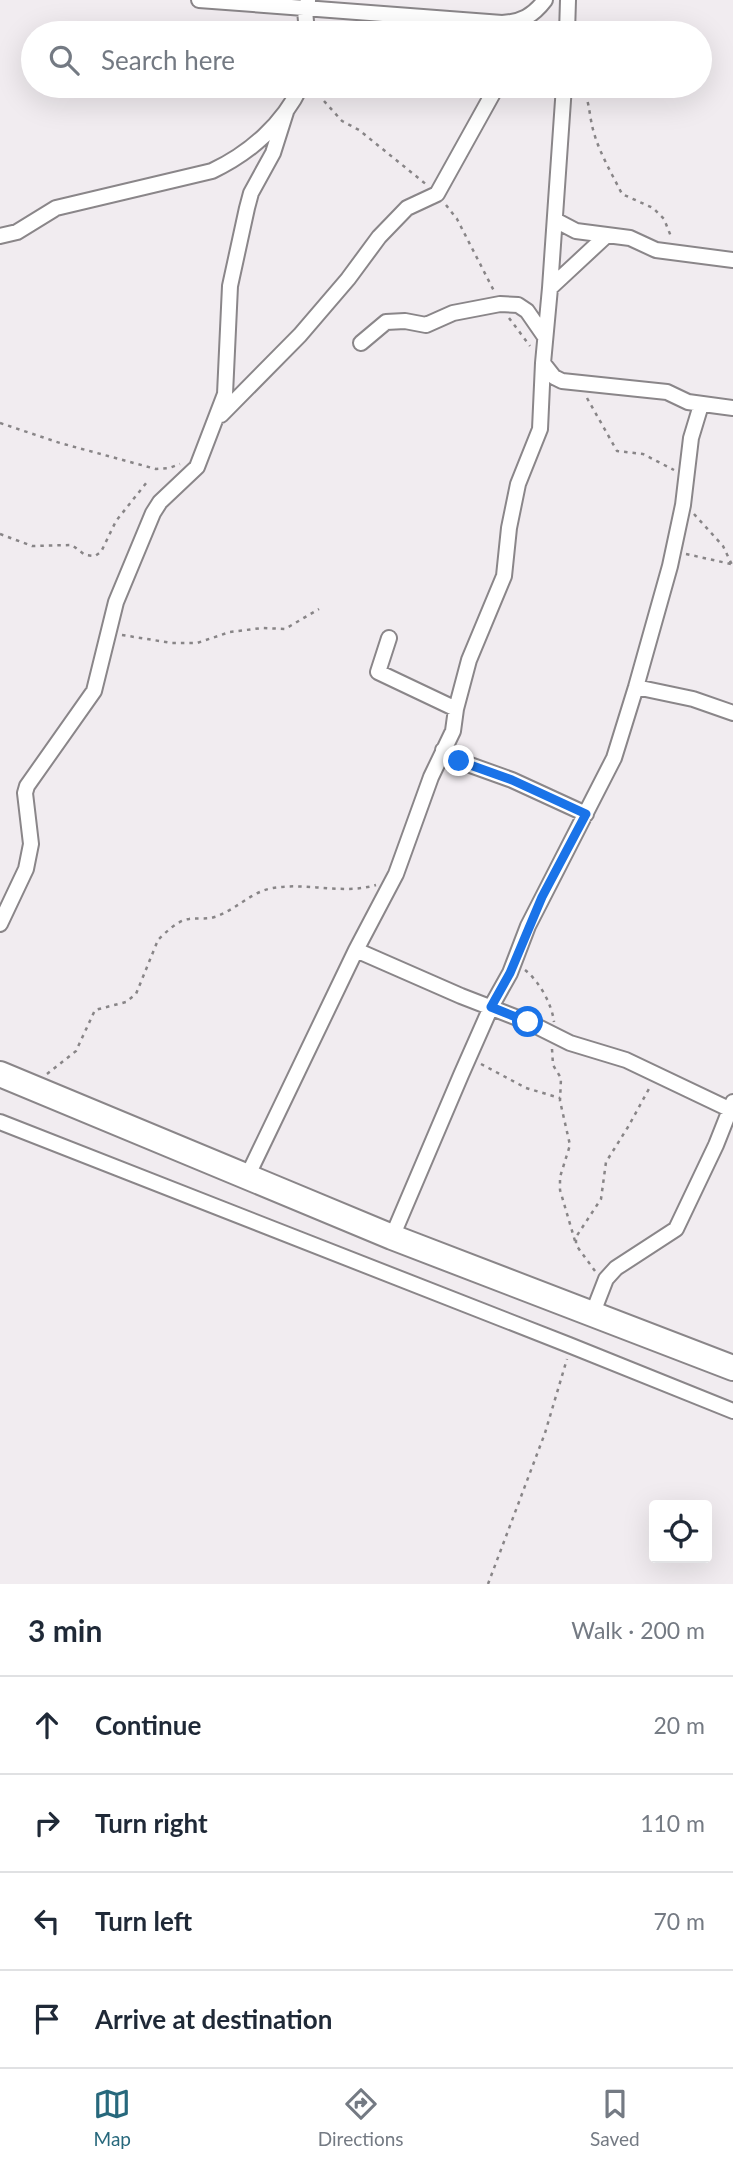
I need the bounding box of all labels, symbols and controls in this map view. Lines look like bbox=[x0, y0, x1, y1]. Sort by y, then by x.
search box bbox=[21, 21, 712, 98]
icon: search bbox=[45, 41, 83, 79]
text: Search here bbox=[101, 44, 235, 76]
route end bbox=[443, 745, 474, 776]
route start bbox=[512, 1006, 543, 1037]
map controls bbox=[649, 1500, 712, 1563]
button: locate bbox=[649, 1500, 712, 1563]
text: 3 min bbox=[28, 1612, 102, 1648]
text: Walk · 200 m bbox=[571, 1616, 705, 1644]
icon: ahead bbox=[28, 1706, 66, 1744]
text: Continue bbox=[95, 1709, 201, 1741]
text: 20 m bbox=[654, 1711, 705, 1739]
icon: right bbox=[28, 1804, 66, 1842]
text: Turn right bbox=[95, 1807, 208, 1839]
text: 110 m bbox=[640, 1809, 705, 1837]
icon: left bbox=[28, 1902, 66, 1940]
text: Turn left bbox=[95, 1905, 192, 1937]
text: 70 m bbox=[654, 1907, 705, 1935]
icon: arrive bbox=[28, 2000, 66, 2038]
text: Arrive at destination bbox=[95, 2003, 332, 2035]
tab: Map bbox=[93, 2085, 131, 2150]
tab: Directions bbox=[318, 2085, 404, 2150]
tab: Saved bbox=[590, 2085, 640, 2150]

